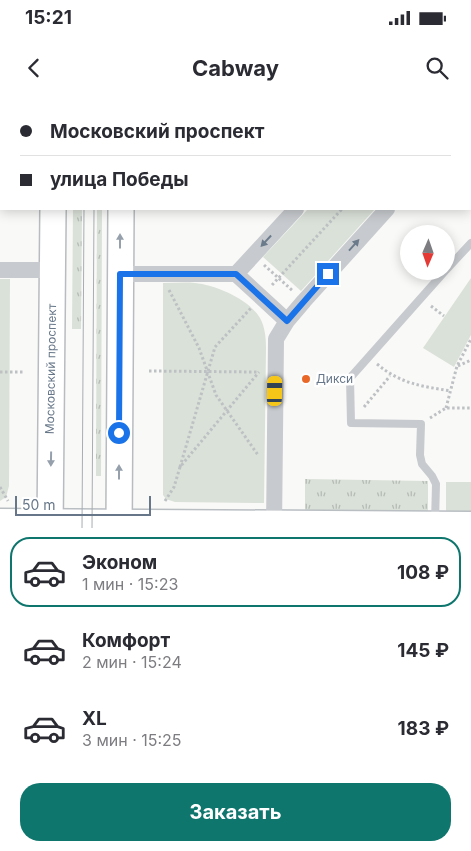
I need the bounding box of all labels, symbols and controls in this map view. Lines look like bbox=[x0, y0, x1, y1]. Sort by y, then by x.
text: 15:21 bbox=[25, 6, 72, 29]
icon: back bbox=[20, 54, 48, 82]
icon: search bbox=[423, 54, 451, 82]
text: Cabway bbox=[192, 55, 279, 81]
text: Московский проспект bbox=[50, 120, 264, 143]
text: улица Победы bbox=[50, 168, 189, 191]
north arrow bbox=[400, 225, 455, 280]
map controls bbox=[400, 225, 455, 280]
one-way arrow bbox=[117, 233, 125, 249]
one-way arrow bbox=[260, 235, 272, 247]
one-way arrow bbox=[348, 240, 360, 252]
route end bbox=[317, 263, 339, 285]
street label: Московский проспект bbox=[42, 303, 59, 434]
place label: Дикси bbox=[316, 371, 353, 386]
marker: Дикси bbox=[300, 373, 312, 385]
car bbox=[267, 376, 282, 406]
route start bbox=[108, 422, 130, 444]
one-way arrow bbox=[46, 451, 54, 467]
one-way arrow bbox=[115, 464, 123, 480]
scale bar bbox=[15, 493, 151, 517]
text: 50 m bbox=[22, 496, 56, 513]
icon: car bbox=[22, 550, 67, 595]
text: Эконом bbox=[82, 551, 157, 574]
text: 108 ₽ bbox=[397, 561, 449, 584]
text: 1 мин · 15:23 bbox=[82, 574, 178, 594]
icon: car bbox=[22, 628, 67, 673]
text: Комфорт bbox=[82, 629, 170, 652]
text: 145 ₽ bbox=[397, 639, 449, 662]
text: 2 мин · 15:24 bbox=[82, 652, 182, 672]
icon: car bbox=[22, 706, 67, 751]
text: XL bbox=[82, 707, 107, 730]
text: 183 ₽ bbox=[398, 717, 449, 740]
text: 3 мин · 15:25 bbox=[82, 730, 182, 750]
button: Заказать bbox=[20, 783, 451, 841]

